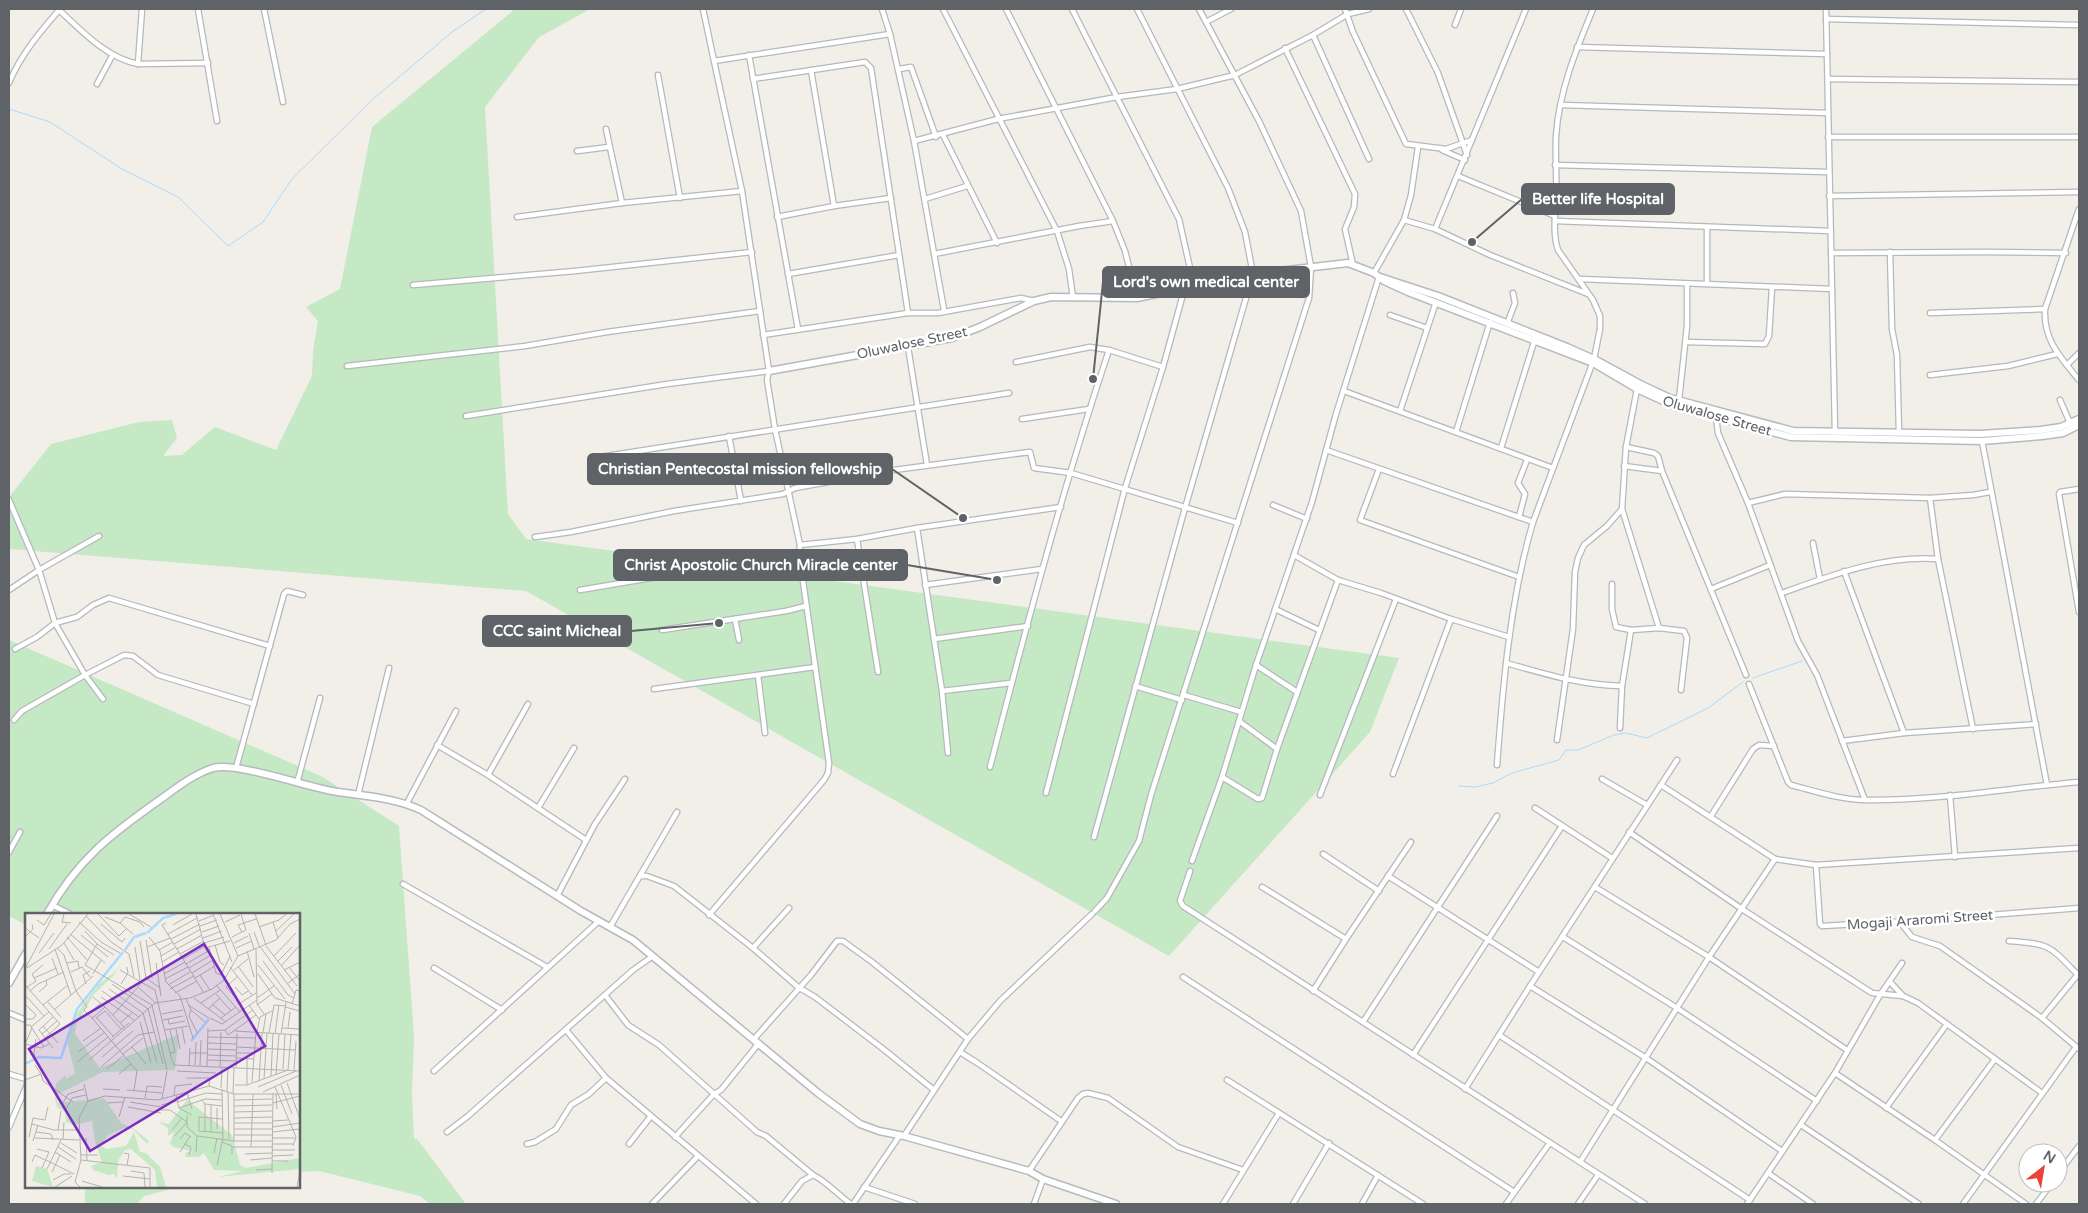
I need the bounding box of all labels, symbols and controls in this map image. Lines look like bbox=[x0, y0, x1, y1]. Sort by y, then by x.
callout: Better life Hospital bbox=[1522, 184, 1674, 214]
text: Better life Hospital bbox=[1532, 190, 1664, 209]
callout: Lord's own medical center bbox=[1103, 267, 1309, 297]
text: Lord's own medical center bbox=[1113, 273, 1299, 291]
street label: Oluwalose Street bbox=[855, 323, 969, 363]
street label: Oluwalose Street bbox=[1661, 392, 1774, 440]
callout: Christian Pentecostal mission fellowship bbox=[588, 454, 892, 484]
text: Christian Pentecostal mission fellowship bbox=[598, 460, 883, 479]
callout: Christ Apostolic Church Miracle center bbox=[614, 550, 907, 580]
text: Christ Apostolic Church Miracle center bbox=[624, 556, 898, 575]
callout: CCC saint Micheal bbox=[483, 616, 631, 646]
text: CCC saint Micheal bbox=[493, 622, 621, 640]
street label: Mogaji Araromi Street bbox=[1846, 906, 1994, 934]
inset map bbox=[25, 913, 300, 1188]
north arrow bbox=[2018, 1143, 2068, 1193]
text: N bbox=[2040, 1147, 2059, 1167]

